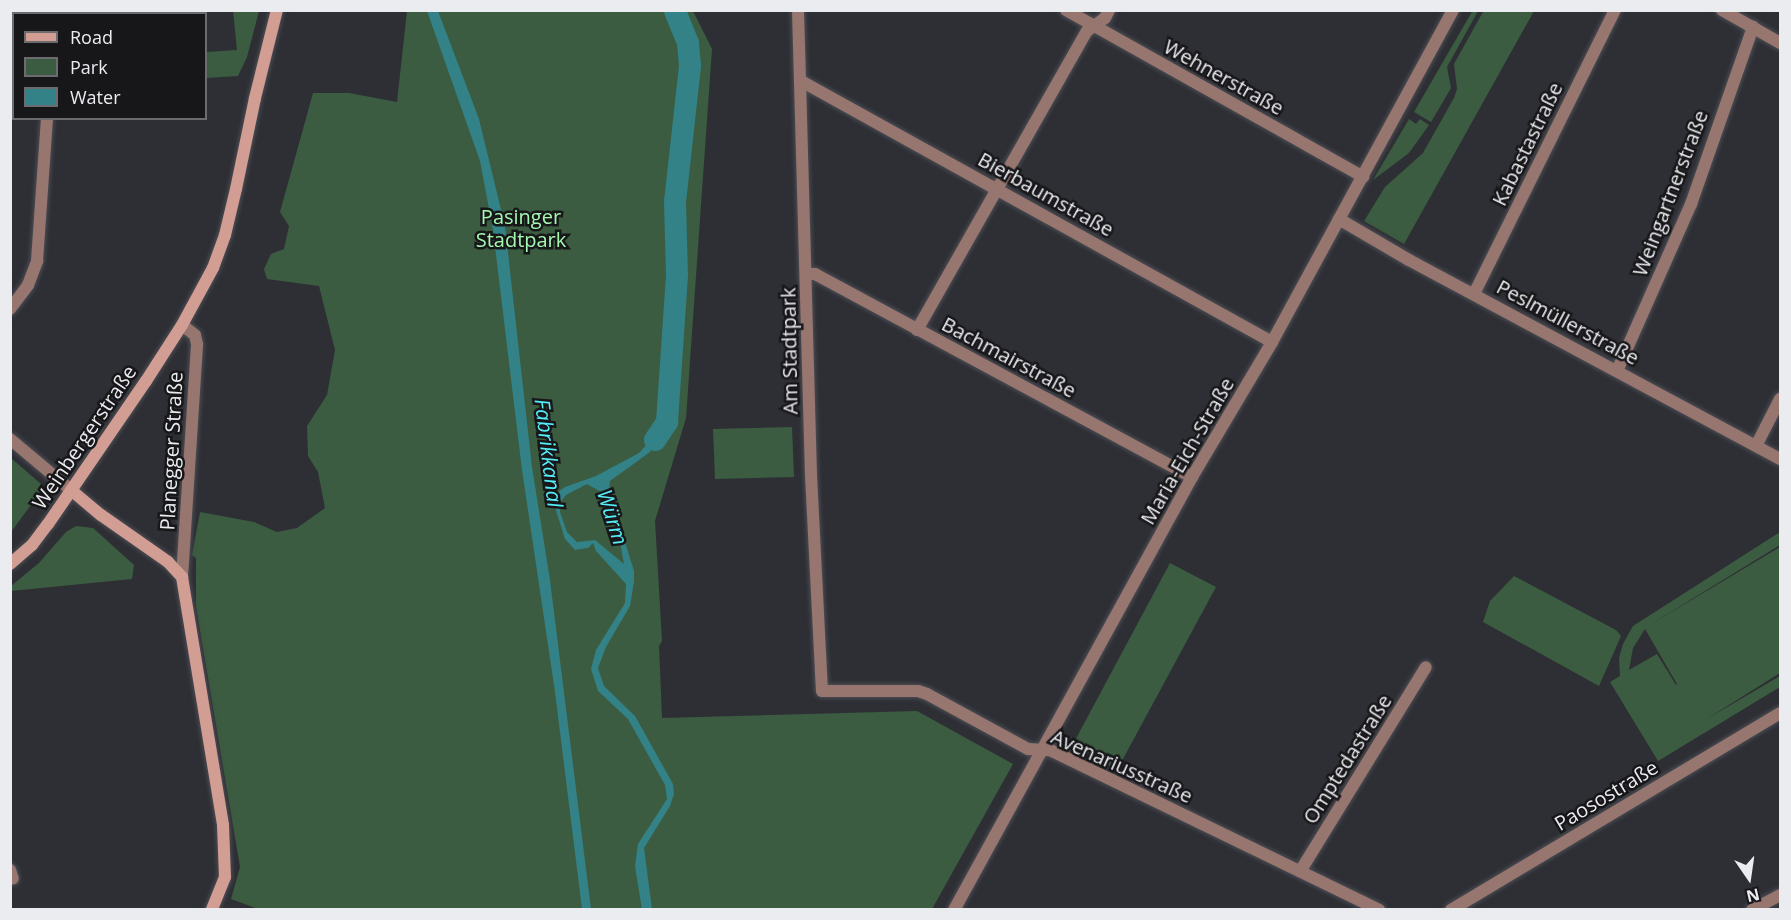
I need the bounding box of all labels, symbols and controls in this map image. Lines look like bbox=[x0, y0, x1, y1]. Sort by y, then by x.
legend bbox=[12, 12, 207, 120]
text: Road bbox=[70, 25, 113, 49]
street label: Wehnerstraße bbox=[1160, 34, 1288, 120]
text: Park bbox=[70, 55, 108, 79]
street label: Kabastastraße bbox=[1487, 78, 1567, 210]
text: Water bbox=[70, 85, 121, 109]
street label: Weingartnerstraße bbox=[1627, 107, 1713, 279]
street label: Bierbaumstraße bbox=[974, 147, 1118, 241]
park label: Pasinger Stadtpark bbox=[476, 204, 566, 251]
street label: Peslmüllerstraße bbox=[1493, 274, 1643, 370]
street label: Am Stadtpark bbox=[776, 287, 802, 415]
street label: Bachmairstraße bbox=[938, 312, 1080, 402]
street label: Weinbergerstraße bbox=[27, 360, 141, 514]
street label: Planegger Straße bbox=[155, 371, 187, 531]
street label: Maria-Eich-Straße bbox=[1135, 373, 1239, 529]
water label: Fabrikkanal bbox=[530, 397, 568, 509]
water label: Würm bbox=[592, 486, 634, 548]
street label: Omptedastraße bbox=[1298, 690, 1396, 828]
street label: Avenariusstraße bbox=[1048, 724, 1196, 808]
street label: Paosostraße bbox=[1550, 755, 1662, 835]
north arrow bbox=[1719, 848, 1779, 908]
text: N bbox=[1744, 883, 1762, 908]

